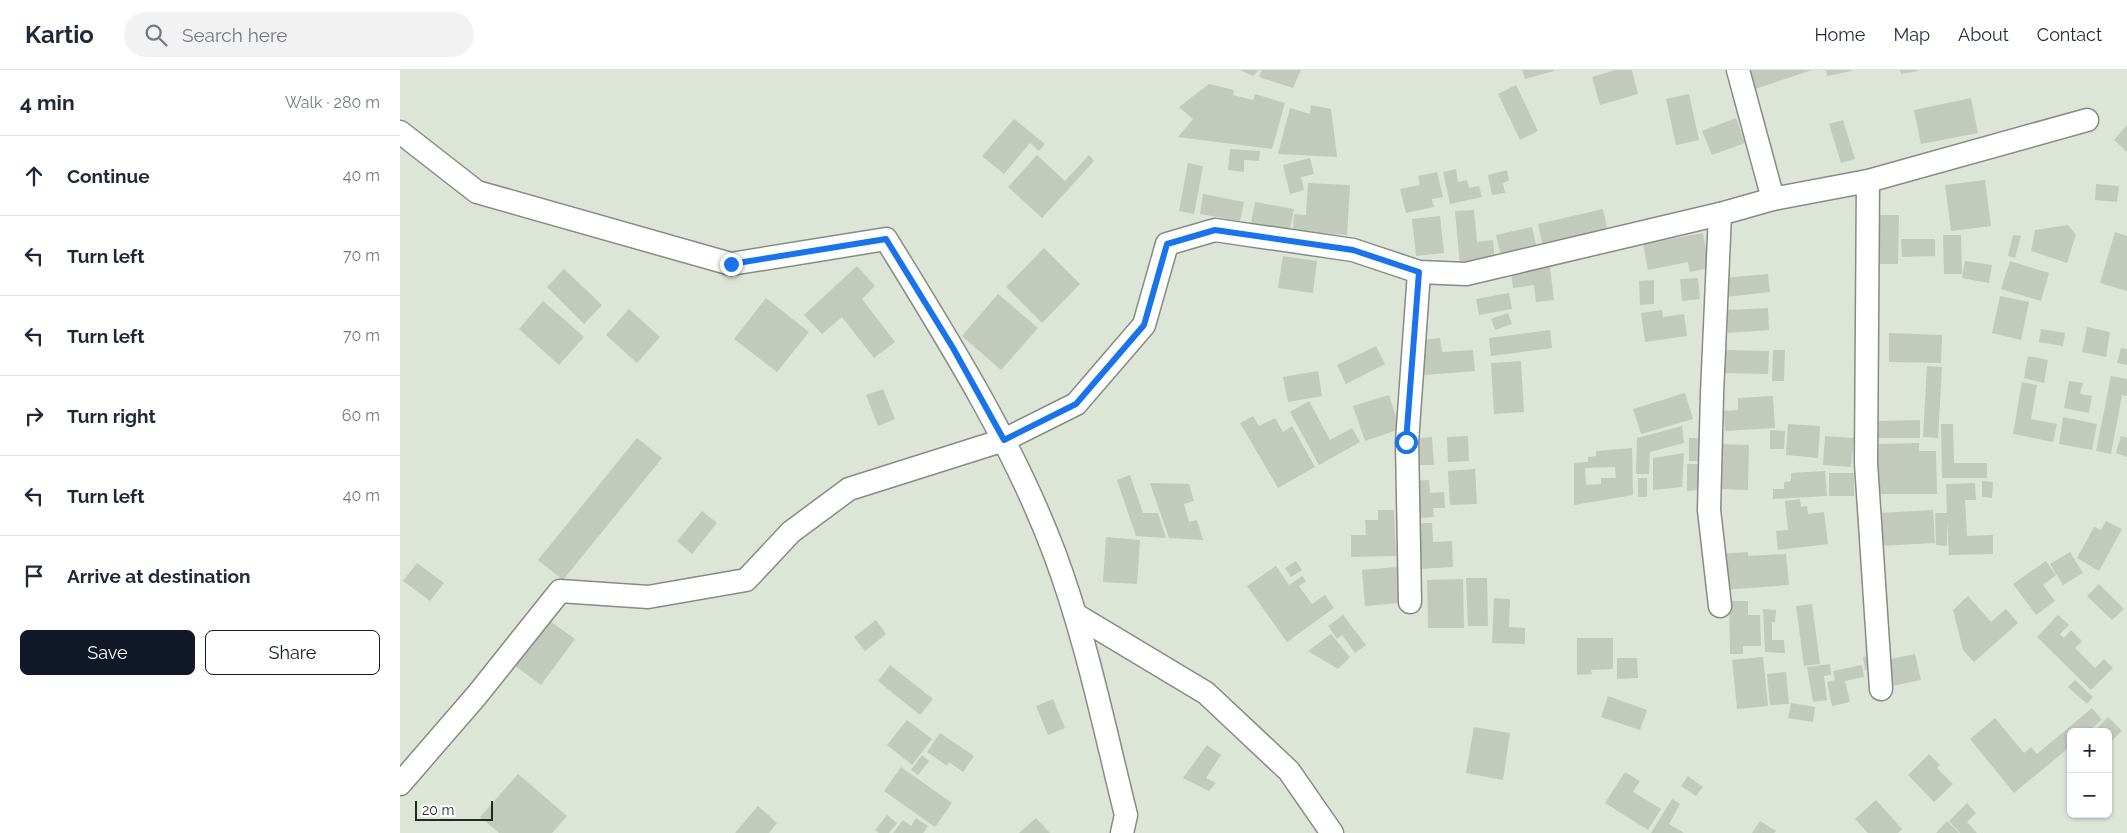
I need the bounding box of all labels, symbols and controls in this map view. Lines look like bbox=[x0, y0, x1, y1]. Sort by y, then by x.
search box bbox=[124, 12, 474, 57]
text: Kartio bbox=[25, 20, 94, 49]
icon: search bbox=[142, 21, 170, 49]
text: Search here bbox=[182, 24, 287, 46]
text: Home bbox=[1814, 24, 1865, 45]
text: Map bbox=[1893, 24, 1930, 45]
text: About bbox=[1958, 24, 2009, 45]
text: Contact bbox=[2037, 24, 2102, 45]
text: 4 min bbox=[20, 90, 75, 115]
text: Walk · 280 m bbox=[285, 93, 380, 112]
icon: ahead bbox=[20, 162, 48, 190]
text: Continue bbox=[67, 165, 150, 187]
text: 40 m bbox=[343, 166, 380, 185]
icon: left bbox=[20, 242, 48, 270]
text: Turn left bbox=[67, 245, 144, 267]
text: 70 m bbox=[343, 246, 380, 265]
route end bbox=[720, 253, 743, 276]
icon: left bbox=[20, 322, 48, 350]
text: Turn left bbox=[67, 325, 144, 347]
text: 70 m bbox=[343, 326, 380, 345]
icon: right bbox=[20, 402, 48, 430]
text: Turn right bbox=[67, 405, 156, 427]
text: 60 m bbox=[342, 406, 380, 425]
route start bbox=[1395, 431, 1418, 454]
icon: left bbox=[20, 482, 48, 510]
text: Turn left bbox=[67, 485, 144, 507]
text: 40 m bbox=[343, 486, 380, 505]
icon: arrive bbox=[20, 562, 48, 590]
text: Arrive at destination bbox=[67, 565, 251, 587]
button: Save bbox=[20, 630, 195, 675]
button: Share bbox=[205, 630, 380, 675]
map controls bbox=[2067, 728, 2112, 818]
button: + bbox=[2067, 728, 2112, 773]
button: − bbox=[2067, 773, 2112, 818]
scale bar bbox=[415, 798, 492, 821]
text: 20 m bbox=[422, 802, 454, 818]

